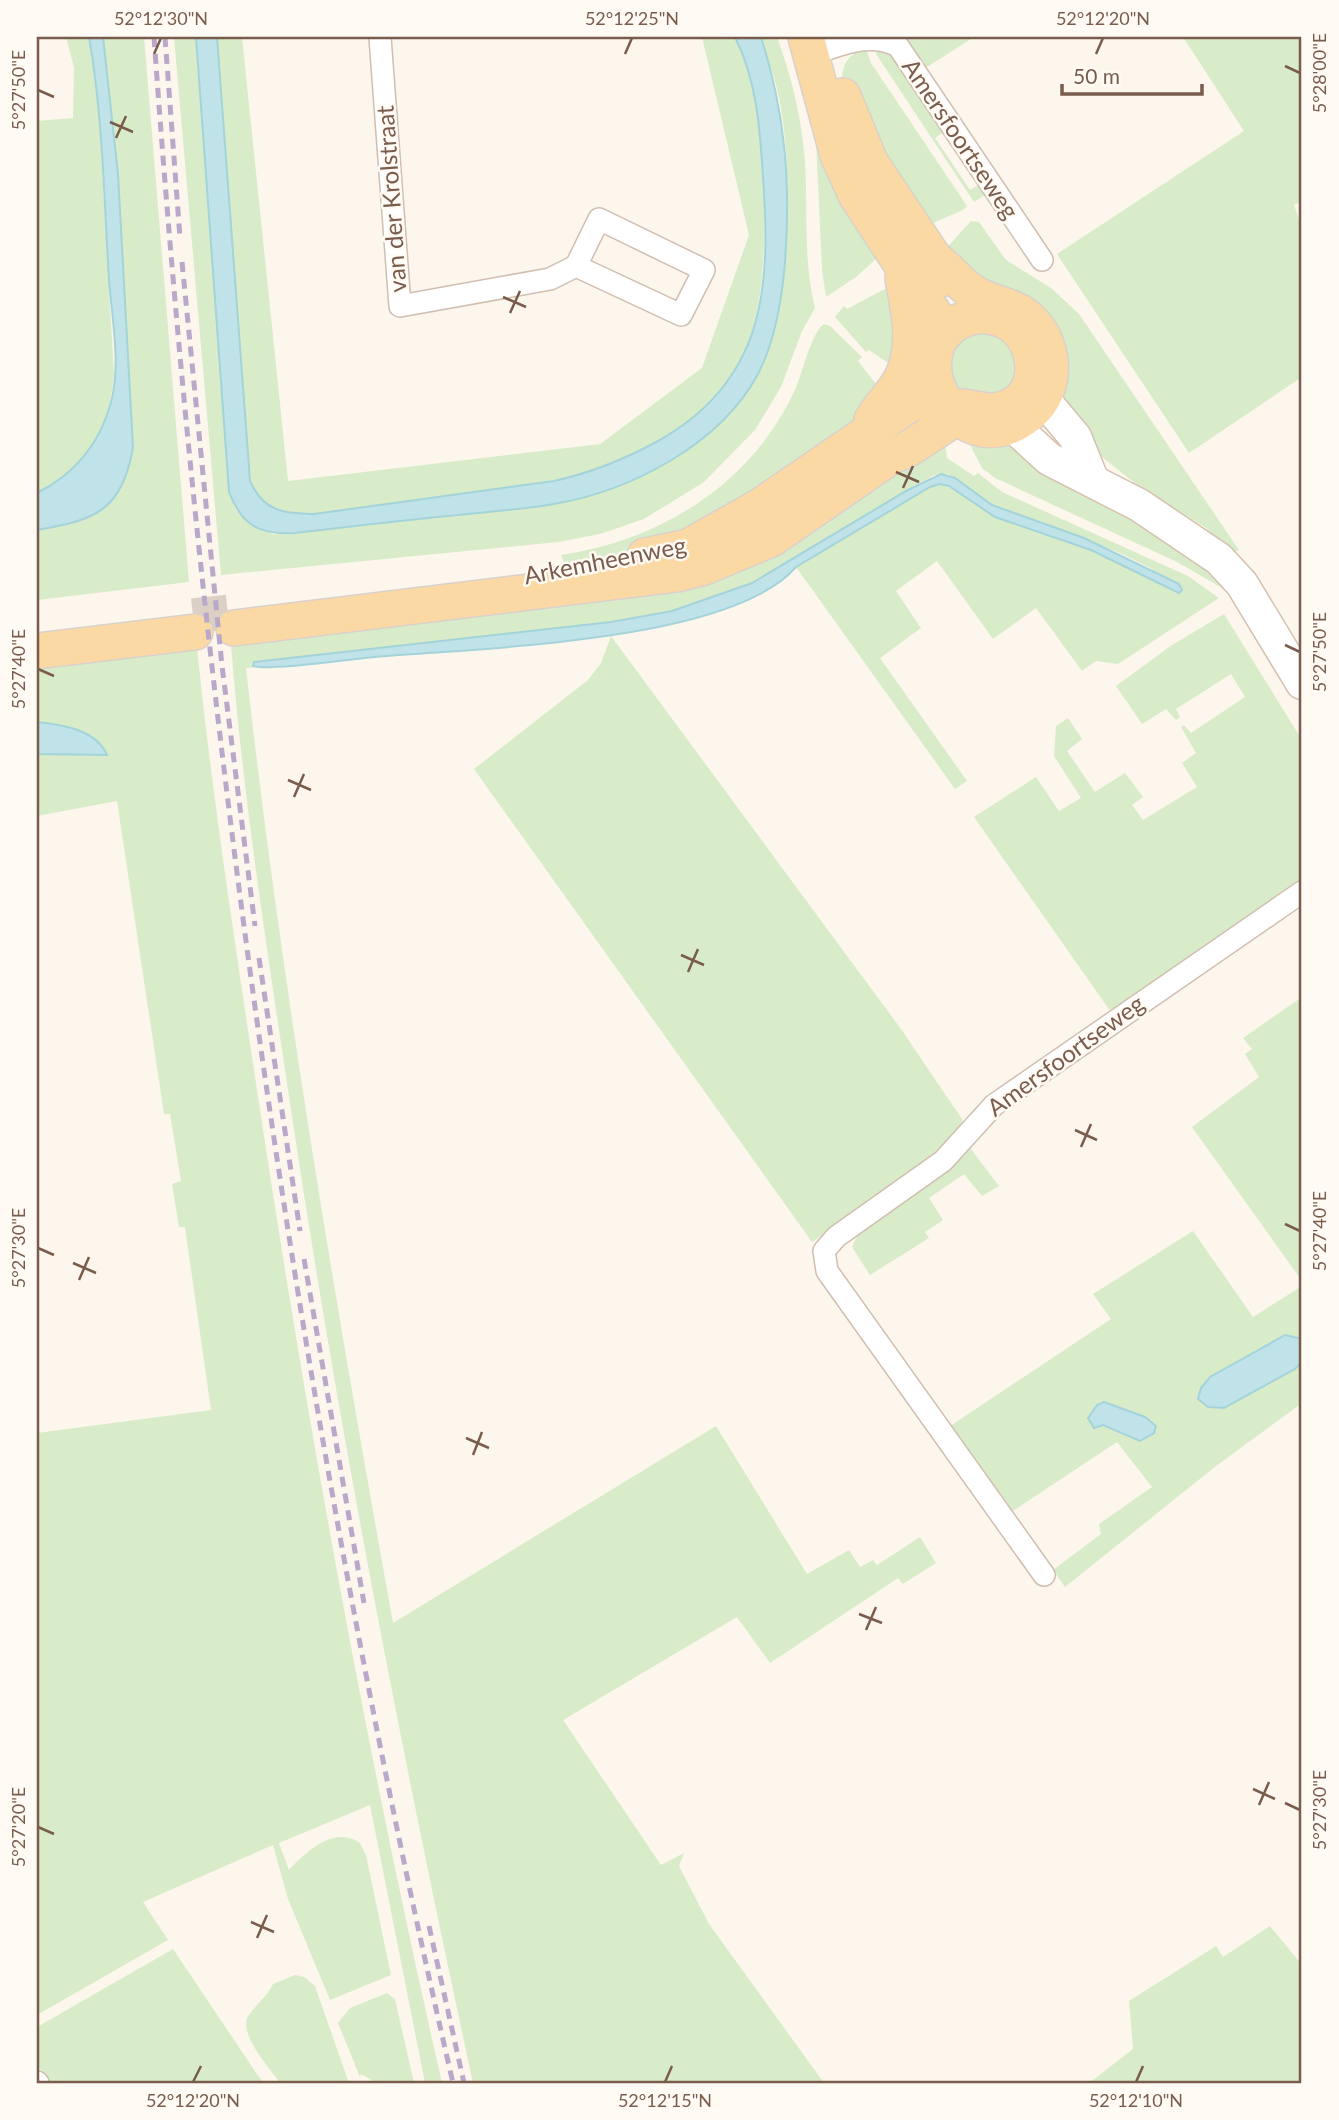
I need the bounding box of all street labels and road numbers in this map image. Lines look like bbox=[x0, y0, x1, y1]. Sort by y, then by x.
street label: Amersfoortseweg bbox=[897, 53, 1026, 224]
street label: van der Krolstraat bbox=[369, 104, 412, 294]
street label: Arkemheenweg bbox=[521, 530, 688, 589]
street label: Amersfoortseweg bbox=[981, 988, 1149, 1121]

